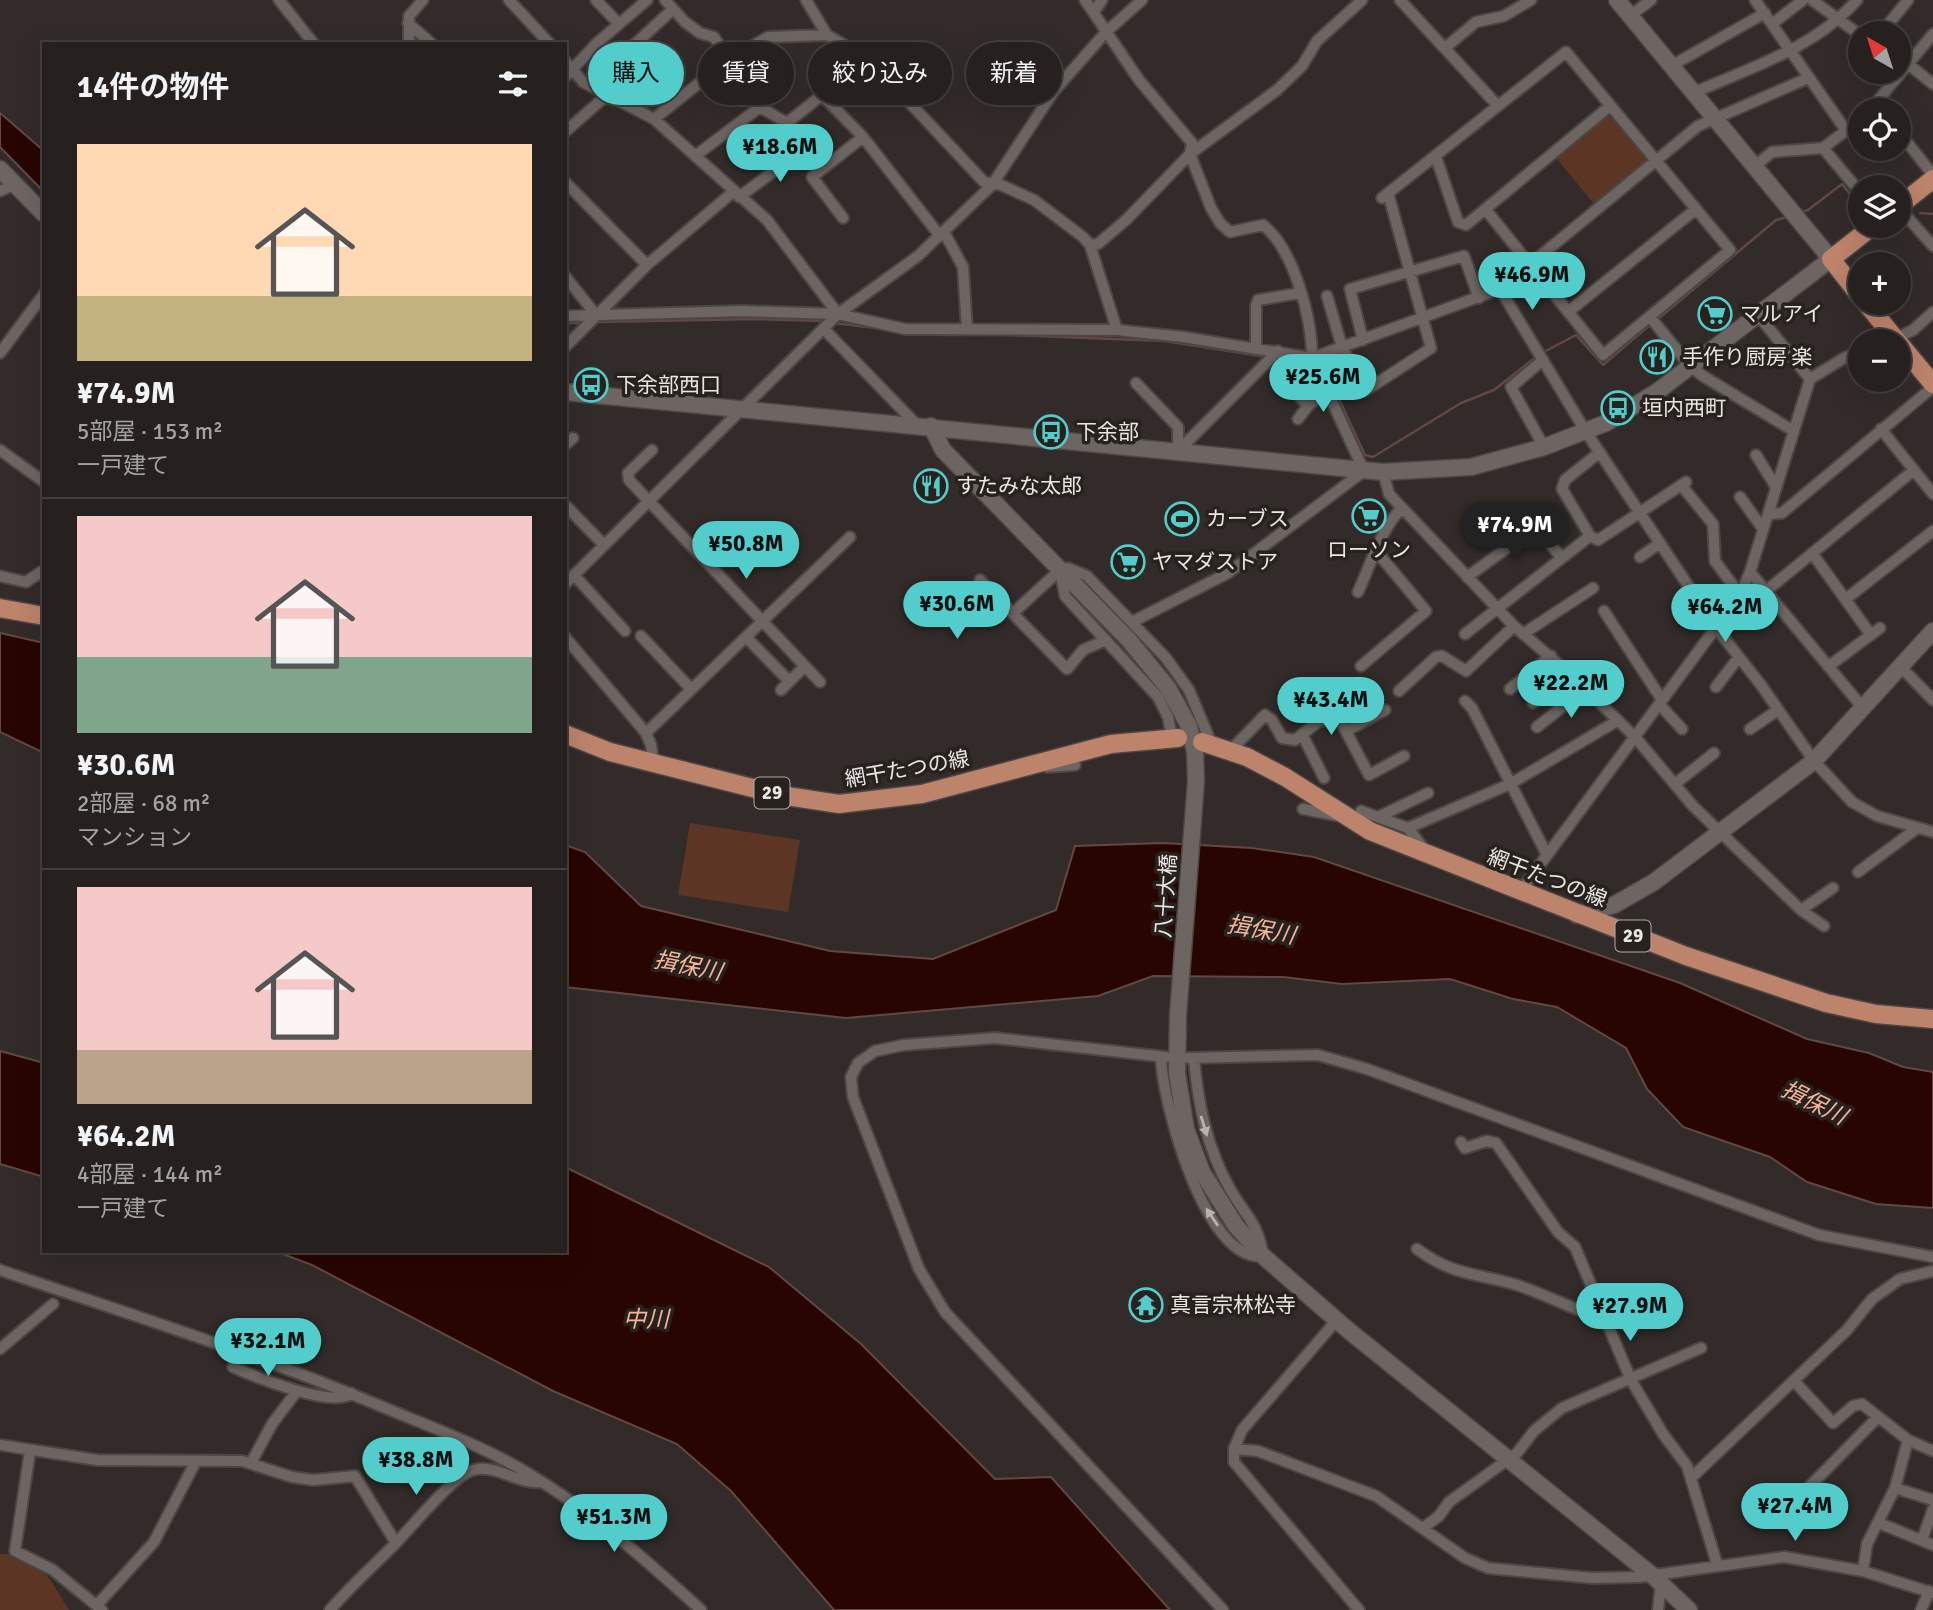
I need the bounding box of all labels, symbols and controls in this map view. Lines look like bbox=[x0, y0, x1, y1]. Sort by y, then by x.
north arrow bbox=[1848, 21, 1911, 84]
map controls bbox=[1848, 21, 1911, 392]
chip: 購入 bbox=[588, 42, 684, 105]
chip: 賃貸 bbox=[698, 42, 794, 105]
chip: 絞り込み bbox=[808, 42, 952, 105]
chip: 新着 bbox=[966, 42, 1062, 105]
icon: filters bbox=[494, 65, 532, 103]
text: 14件の物件 bbox=[77, 69, 229, 106]
button: locate bbox=[1848, 98, 1911, 161]
pin: ¥18.6M bbox=[723, 124, 837, 184]
text: ¥18.6M bbox=[742, 132, 818, 161]
button: layers bbox=[1848, 175, 1911, 238]
icon: home bbox=[242, 189, 368, 315]
pin: ¥46.9M bbox=[1475, 252, 1589, 312]
button: + bbox=[1848, 252, 1911, 315]
text: ¥46.9M bbox=[1494, 260, 1570, 289]
supermarket icon: マルアイ bbox=[1696, 295, 1734, 333]
place label: マルアイ bbox=[1740, 301, 1823, 327]
button: − bbox=[1848, 329, 1911, 392]
restaurant icon: 手作り厨房 楽 bbox=[1638, 338, 1676, 376]
place label: 手作り厨房 楽 bbox=[1682, 344, 1813, 370]
pin: ¥25.6M bbox=[1266, 354, 1380, 414]
text: ¥25.6M bbox=[1285, 362, 1361, 391]
bus stop icon: 下余部西口 bbox=[572, 366, 610, 404]
place label: 下余部西口 bbox=[616, 372, 721, 398]
text: ¥74.9M bbox=[77, 375, 175, 412]
bus stop icon: 垣内西町 bbox=[1599, 389, 1637, 427]
place label: 垣内西町 bbox=[1642, 395, 1726, 421]
bus stop icon: 下余部 bbox=[1032, 413, 1070, 451]
text: 5部屋 · 153 m² bbox=[77, 417, 223, 446]
place label: 下余部 bbox=[1076, 419, 1139, 445]
text: 一戸建て bbox=[77, 451, 169, 480]
restaurant icon: すたみな太郎 bbox=[912, 467, 950, 505]
place label: すたみな太郎 bbox=[956, 473, 1082, 499]
supermarket icon: ローソン bbox=[1350, 497, 1388, 535]
sports icon: カーブス bbox=[1163, 500, 1201, 538]
pin: ¥74.9M bbox=[1458, 503, 1572, 562]
place label: カーブス bbox=[1206, 506, 1289, 532]
text: ¥74.9M bbox=[1477, 510, 1553, 539]
pin: ¥50.8M bbox=[689, 522, 803, 581]
text: ¥50.8M bbox=[708, 529, 784, 558]
place label: ローソン bbox=[1327, 537, 1411, 563]
supermarket icon: ヤマダストア bbox=[1109, 543, 1147, 581]
place label: ヤマダストア bbox=[1152, 549, 1278, 575]
icon: home bbox=[242, 561, 368, 687]
pin: ¥30.6M bbox=[900, 582, 1014, 641]
pin: ¥64.2M bbox=[1668, 584, 1782, 644]
text: ¥30.6M bbox=[919, 589, 995, 618]
text: ¥64.2M bbox=[1687, 592, 1763, 621]
pin: ¥22.2M bbox=[1514, 660, 1628, 720]
text: ¥22.2M bbox=[1533, 668, 1609, 697]
pin: ¥43.4M bbox=[1274, 678, 1388, 737]
text: ¥43.4M bbox=[1293, 685, 1369, 714]
street label: 網干たつの線 bbox=[843, 745, 971, 793]
text: ¥30.6M bbox=[77, 747, 175, 784]
road number: 29 bbox=[754, 778, 790, 808]
text: 2部屋 · 68 m² bbox=[77, 789, 210, 818]
text: マンション bbox=[77, 823, 192, 852]
street label: 網干たつの線 bbox=[1484, 843, 1610, 913]
street label: 八十大橋 bbox=[1150, 853, 1182, 939]
water label: 揖保川 bbox=[1225, 910, 1300, 951]
road number: 29 bbox=[1616, 920, 1650, 952]
icon: home bbox=[242, 932, 368, 1058]
water label: 揖保川 bbox=[651, 945, 728, 987]
water label: 揖保川 bbox=[1777, 1075, 1854, 1132]
one-way arrow bbox=[1199, 1115, 1209, 1136]
text: ¥64.2M bbox=[77, 1118, 175, 1155]
text: 4部屋 · 144 m² bbox=[77, 1160, 223, 1189]
text: 一戸建て bbox=[77, 1194, 169, 1223]
one-way arrow bbox=[1205, 1208, 1219, 1226]
pin: ¥27.9M bbox=[1573, 1284, 1687, 1343]
temple icon: 真言宗林松寺 bbox=[1127, 1286, 1165, 1324]
text: ¥27.9M bbox=[1592, 1291, 1668, 1320]
place label: 真言宗林松寺 bbox=[1170, 1292, 1296, 1318]
water label: 中川 bbox=[623, 1305, 672, 1334]
pin: ¥32.1M bbox=[211, 1318, 325, 1378]
text: ¥32.1M bbox=[230, 1326, 306, 1355]
pin: ¥38.8M bbox=[359, 1438, 473, 1497]
text: ¥38.8M bbox=[378, 1445, 454, 1474]
pin: ¥27.4M bbox=[1738, 1484, 1852, 1543]
text: ¥27.4M bbox=[1757, 1491, 1833, 1520]
pin: ¥51.3M bbox=[557, 1494, 671, 1554]
text: ¥51.3M bbox=[576, 1502, 652, 1531]

